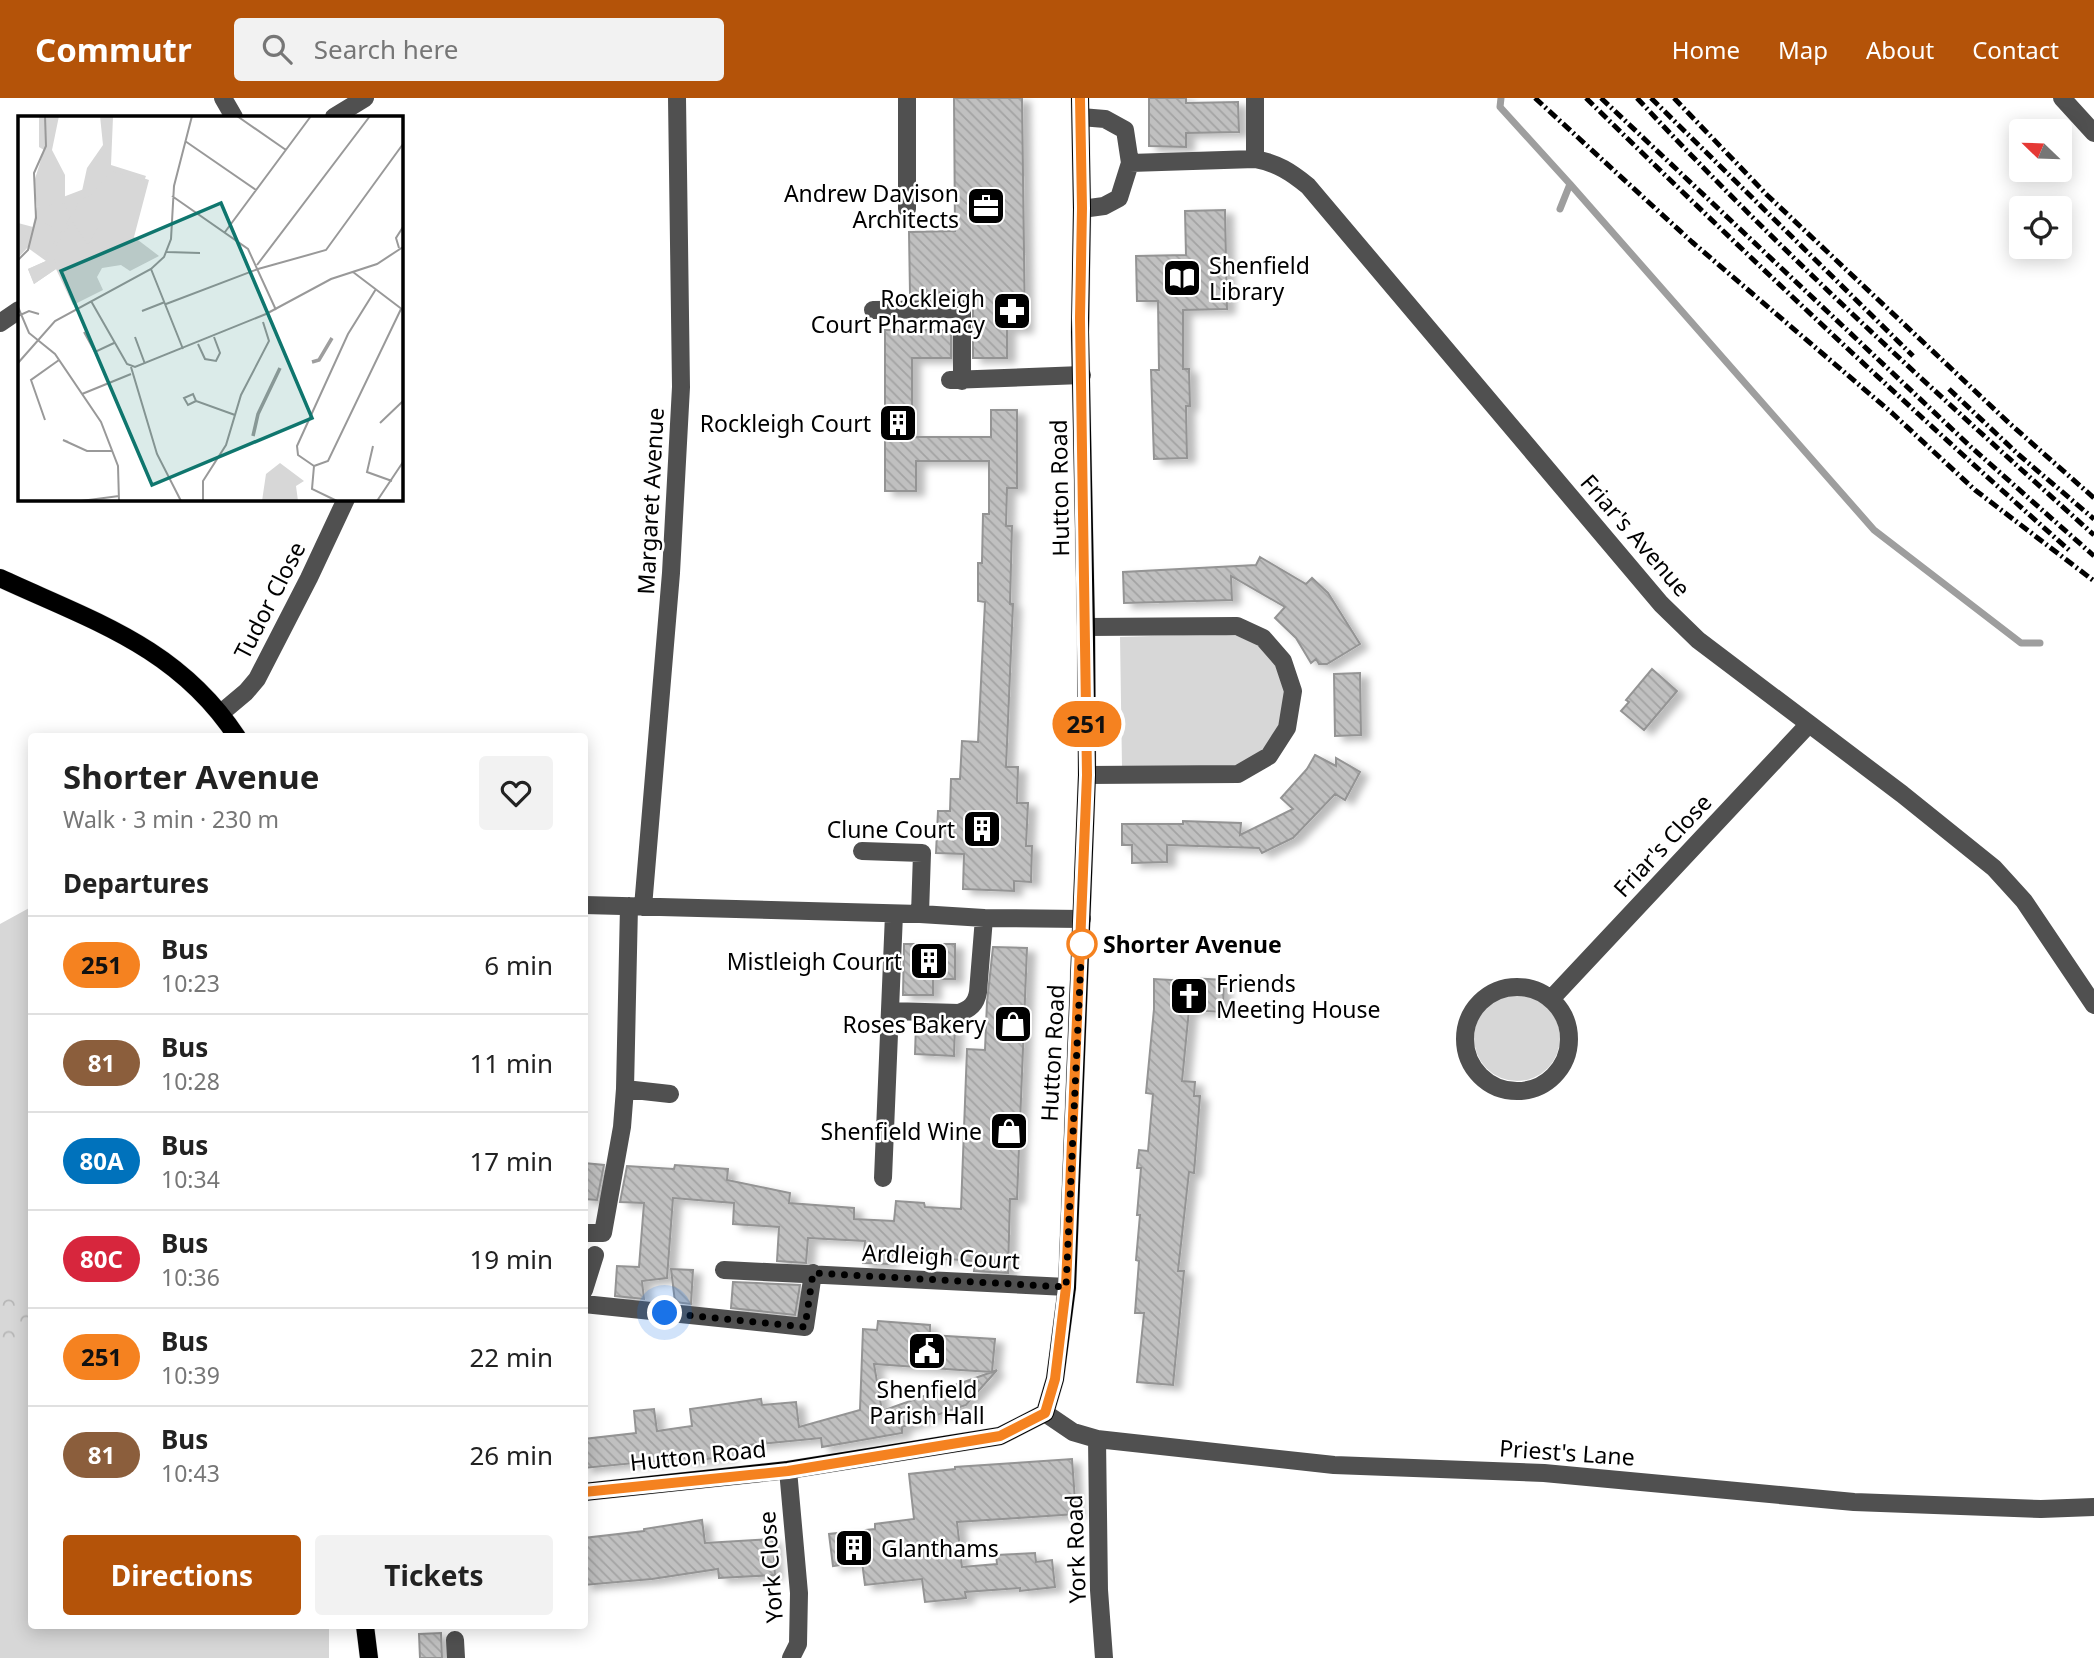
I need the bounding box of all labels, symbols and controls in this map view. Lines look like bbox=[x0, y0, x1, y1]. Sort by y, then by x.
search box bbox=[234, 18, 724, 81]
text: Commutr bbox=[35, 27, 192, 72]
icon: search bbox=[258, 30, 296, 68]
text: Search here bbox=[314, 31, 458, 67]
text: Home bbox=[1672, 33, 1740, 66]
text: Map bbox=[1778, 33, 1828, 66]
text: About bbox=[1866, 33, 1934, 66]
text: Contact bbox=[1972, 33, 2059, 66]
inset map bbox=[18, 116, 402, 500]
north arrow bbox=[2009, 119, 2072, 182]
map controls bbox=[2009, 119, 2072, 259]
place label: Andrew Davison Architects bbox=[784, 177, 959, 235]
office icon: Andrew Davison Architects bbox=[965, 185, 1007, 227]
button: locate bbox=[2009, 196, 2072, 259]
place label: Shenfield Library bbox=[1209, 249, 1310, 307]
library icon: Shenfield Library bbox=[1161, 257, 1203, 299]
place label: Rockleigh Court Pharmacy bbox=[811, 282, 985, 340]
pharmacy icon: Rockleigh Court Pharmacy bbox=[991, 290, 1033, 332]
building icon: Rockleigh Court bbox=[877, 402, 919, 444]
street label: Margaret Avenue bbox=[629, 407, 671, 595]
place label: Rockleigh Court bbox=[700, 407, 871, 439]
street label: Hutton Road bbox=[1042, 419, 1076, 557]
street label: Friar's Avenue bbox=[1574, 467, 1698, 603]
street label: Tudor Close bbox=[226, 536, 312, 664]
line badge: 251 bbox=[1047, 701, 1127, 747]
text: 251 bbox=[1066, 707, 1108, 740]
text: Shorter Avenue bbox=[63, 754, 319, 799]
button: heart bbox=[479, 756, 553, 830]
street label: Friar's Close bbox=[1606, 786, 1718, 904]
text: Walk · 3 min · 230 m bbox=[63, 803, 279, 835]
building icon: Clune Court bbox=[961, 808, 1003, 850]
place label: Clune Court bbox=[827, 813, 955, 845]
text: Departures bbox=[63, 865, 209, 901]
place label: Shorter Avenue bbox=[1103, 928, 1282, 960]
marker: Shorter Avenue bbox=[1067, 929, 1097, 959]
text: Bus bbox=[161, 931, 208, 967]
building icon: Mistleigh Courrt bbox=[908, 940, 950, 982]
place label: Mistleigh Courrt bbox=[727, 945, 902, 977]
text: 6 min bbox=[484, 947, 553, 983]
text: 251 bbox=[81, 948, 122, 981]
text: 10:23 bbox=[161, 967, 220, 999]
place label: Friends Meeting House bbox=[1216, 967, 1381, 1025]
church icon: Friends Meeting House bbox=[1168, 975, 1210, 1017]
street label: Hutton Road bbox=[1032, 984, 1072, 1122]
shop icon: Roses Bakery bbox=[992, 1003, 1034, 1045]
place label: Roses Bakery bbox=[842, 1008, 986, 1040]
text: Bus bbox=[161, 1029, 208, 1065]
text: 11 min bbox=[469, 1045, 553, 1081]
text: 81 bbox=[88, 1046, 115, 1079]
text: 10:28 bbox=[161, 1065, 220, 1097]
shop icon: Shenfield Wine bbox=[988, 1110, 1030, 1152]
place label: Shenfield Wine bbox=[821, 1115, 982, 1147]
text: Bus bbox=[161, 1127, 208, 1163]
text: 17 min bbox=[469, 1143, 553, 1179]
text: 80A bbox=[79, 1144, 124, 1177]
text: 10:34 bbox=[161, 1163, 220, 1195]
text: Bus bbox=[161, 1225, 208, 1261]
street label: Ardleigh Court bbox=[862, 1236, 1020, 1276]
text: 19 min bbox=[469, 1241, 553, 1277]
text: 80C bbox=[80, 1242, 123, 1275]
text: 10:36 bbox=[161, 1261, 220, 1293]
your location bbox=[647, 1295, 682, 1330]
text: Bus bbox=[161, 1323, 208, 1359]
public building icon: Shenfield Parish Hall bbox=[906, 1330, 948, 1372]
text: 22 min bbox=[469, 1339, 553, 1375]
text: 251 bbox=[81, 1340, 122, 1373]
text: 10:39 bbox=[161, 1359, 220, 1391]
place label: Shenfield Parish Hall bbox=[869, 1373, 985, 1431]
text: Bus bbox=[161, 1421, 208, 1457]
street label: Priest's Lane bbox=[1498, 1431, 1636, 1473]
street label: Hutton Road bbox=[628, 1432, 768, 1478]
text: 26 min bbox=[469, 1437, 553, 1473]
text: 81 bbox=[88, 1438, 115, 1471]
text: 10:43 bbox=[161, 1457, 220, 1489]
street label: York Road bbox=[1057, 1494, 1093, 1604]
street label: York Close bbox=[750, 1510, 790, 1624]
building icon: Glanthams bbox=[833, 1527, 875, 1569]
place label: Glanthams bbox=[881, 1532, 999, 1564]
button: Directions bbox=[63, 1535, 301, 1615]
button: Tickets bbox=[315, 1535, 553, 1615]

